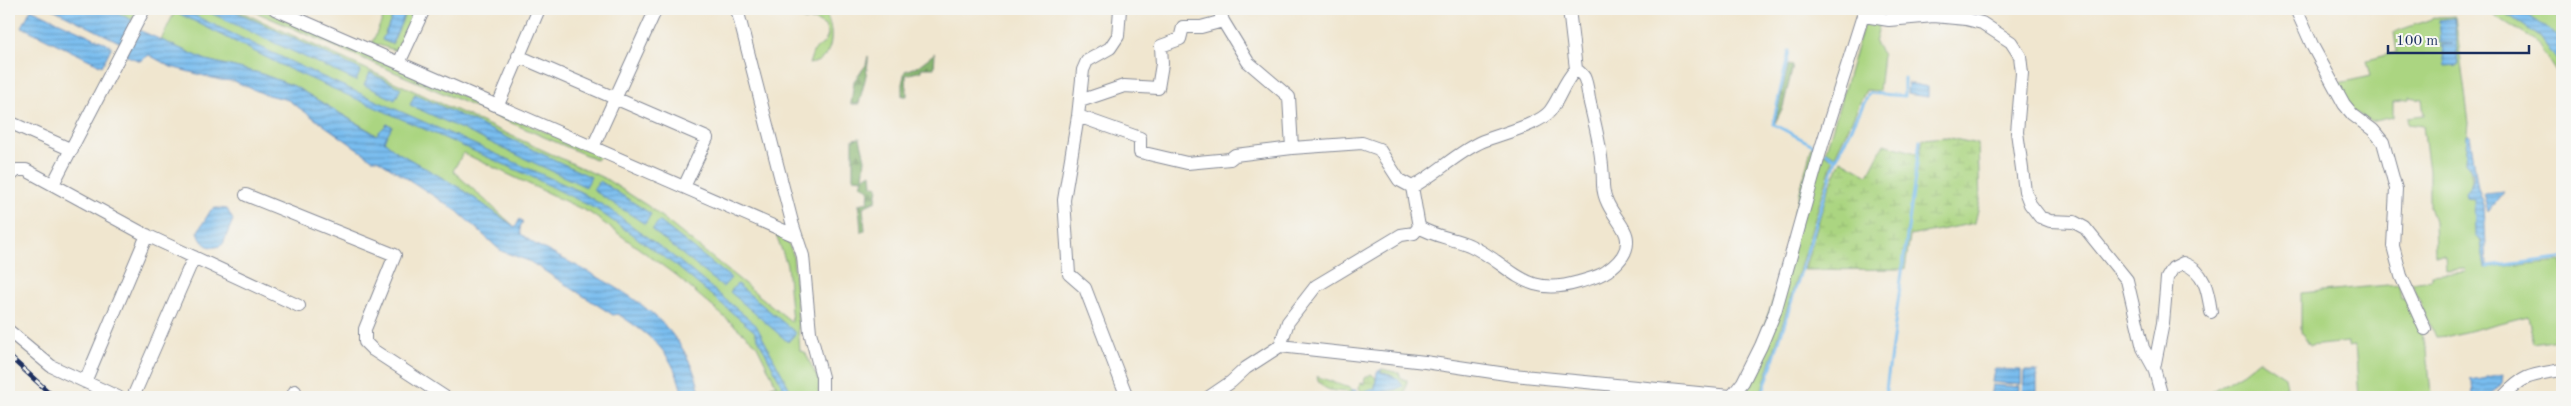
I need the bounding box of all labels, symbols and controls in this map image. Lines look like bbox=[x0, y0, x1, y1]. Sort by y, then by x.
scale bar bbox=[2388, 22, 2530, 54]
text: 100 m bbox=[2396, 34, 2438, 49]

